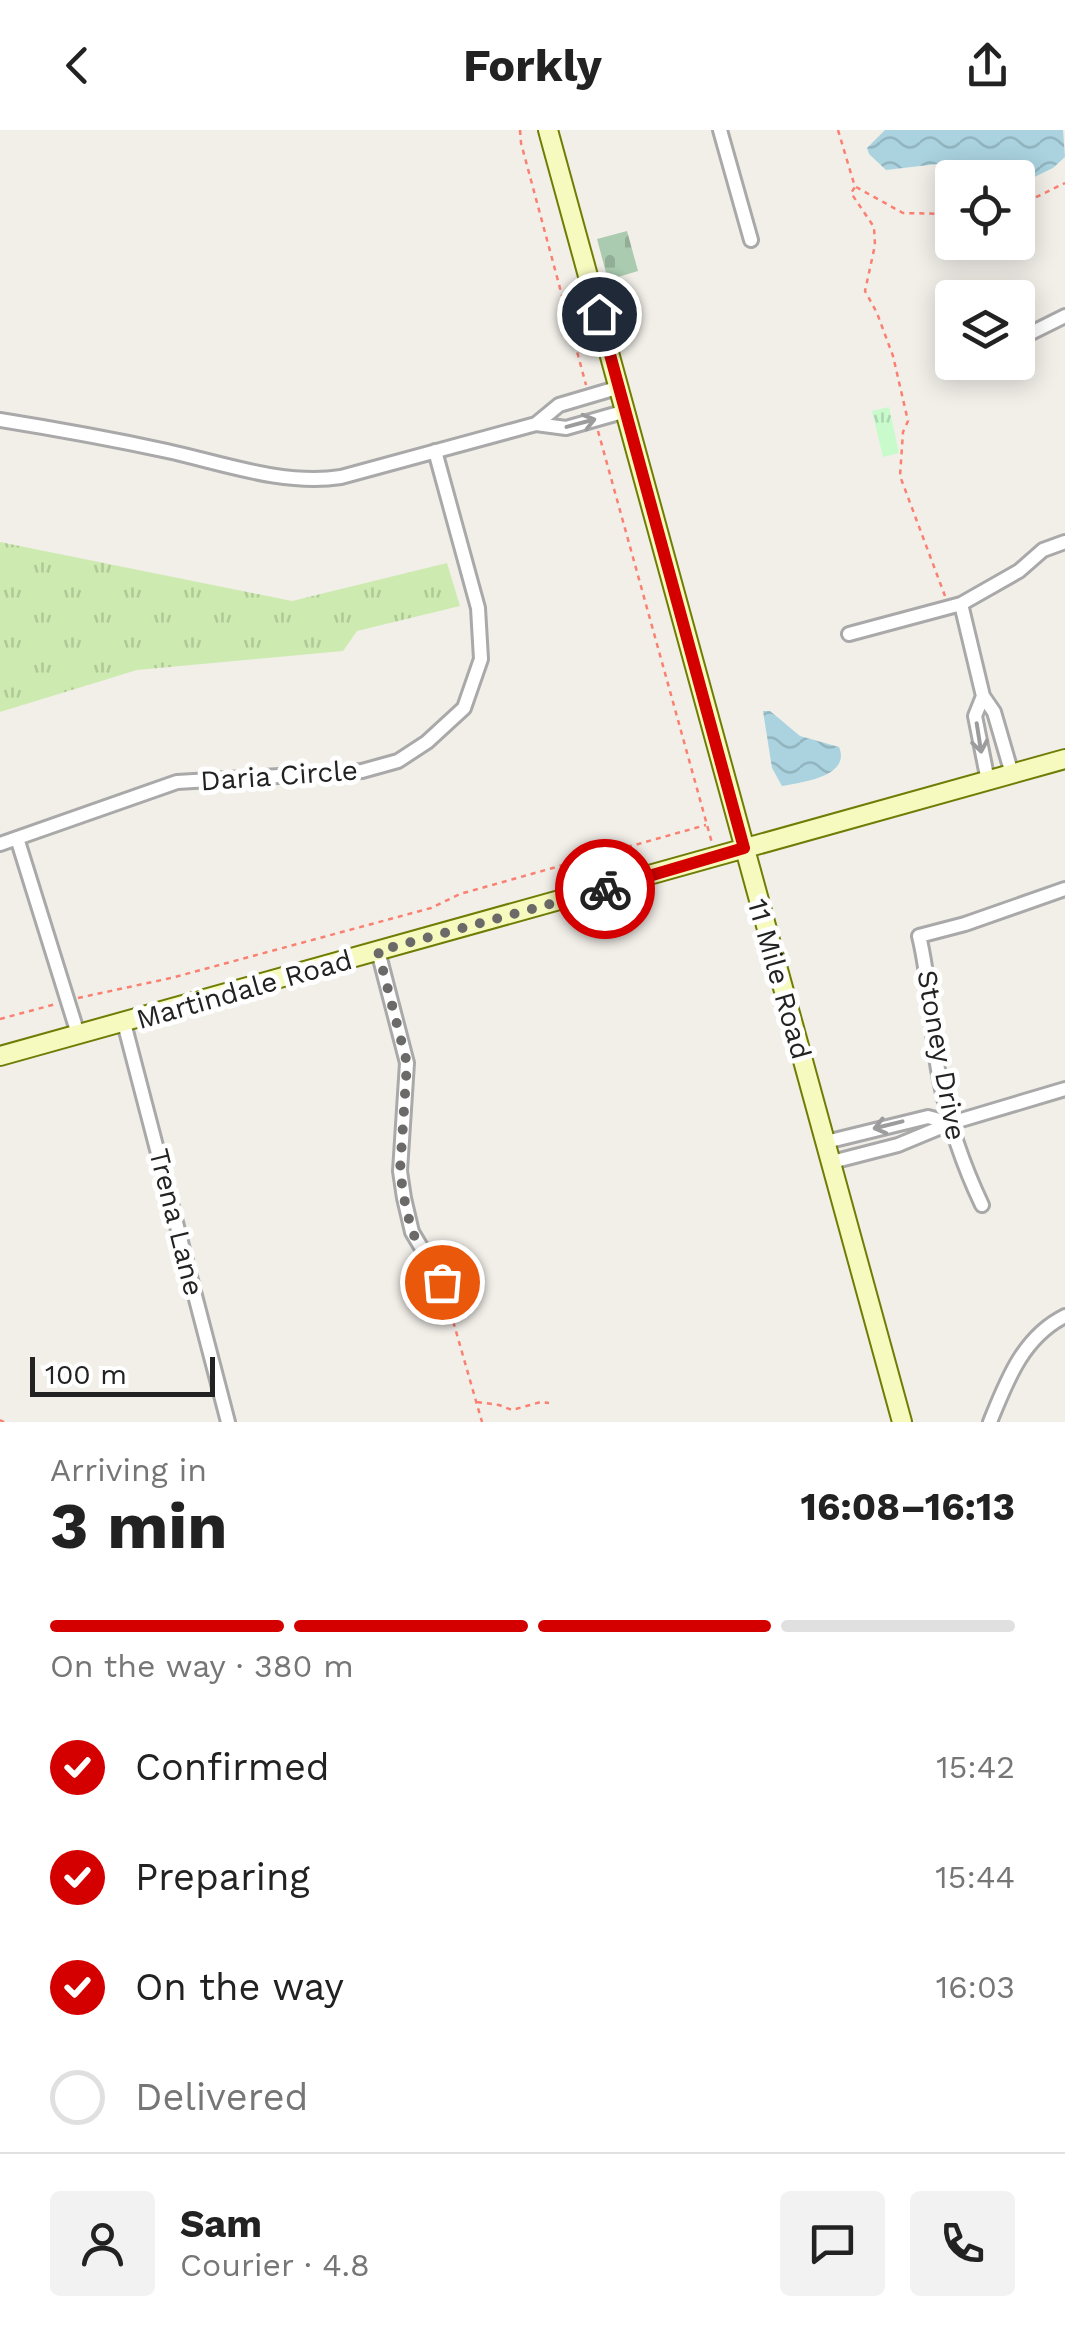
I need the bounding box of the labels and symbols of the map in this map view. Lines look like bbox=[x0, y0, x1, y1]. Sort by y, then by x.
pin bbox=[557, 272, 642, 357]
one-way arrow bbox=[565, 413, 597, 432]
one-way arrow bbox=[970, 721, 989, 754]
street label: Daria Circle bbox=[199, 754, 359, 797]
courier bbox=[555, 839, 655, 939]
street label: 11 Mile Road bbox=[741, 895, 818, 1063]
street label: Martindale Road bbox=[133, 943, 356, 1036]
street label: Stoney Drive bbox=[910, 967, 973, 1143]
one-way arrow bbox=[873, 1117, 904, 1136]
street label: Trena Lane bbox=[142, 1145, 211, 1299]
pin bbox=[400, 1240, 485, 1325]
scale bar bbox=[30, 1352, 215, 1396]

